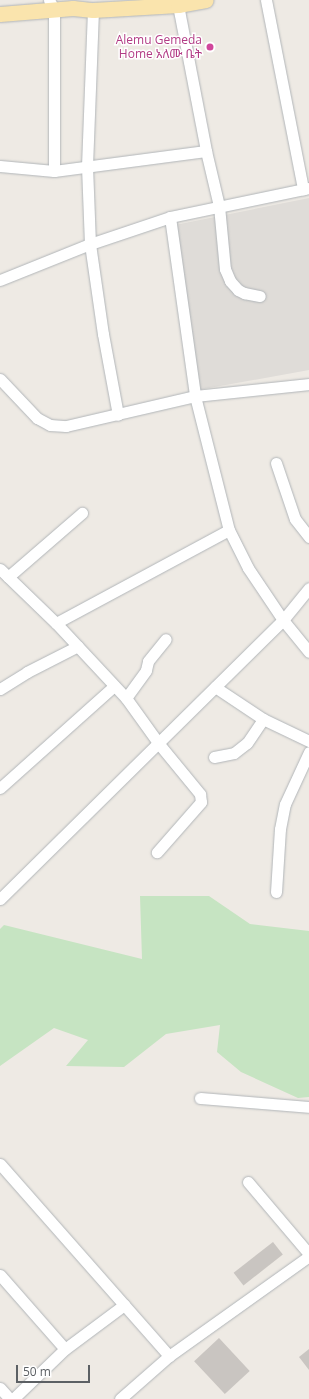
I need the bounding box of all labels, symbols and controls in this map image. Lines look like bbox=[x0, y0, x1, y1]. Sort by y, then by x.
place label: Alemu Gemeda Home አለሙ ቤት bbox=[116, 33, 202, 61]
marker: Alemu Gemeda Home አለሙ ቤት bbox=[205, 42, 215, 52]
scale bar bbox=[18, 1357, 92, 1383]
text: 50 m bbox=[23, 1363, 51, 1380]

